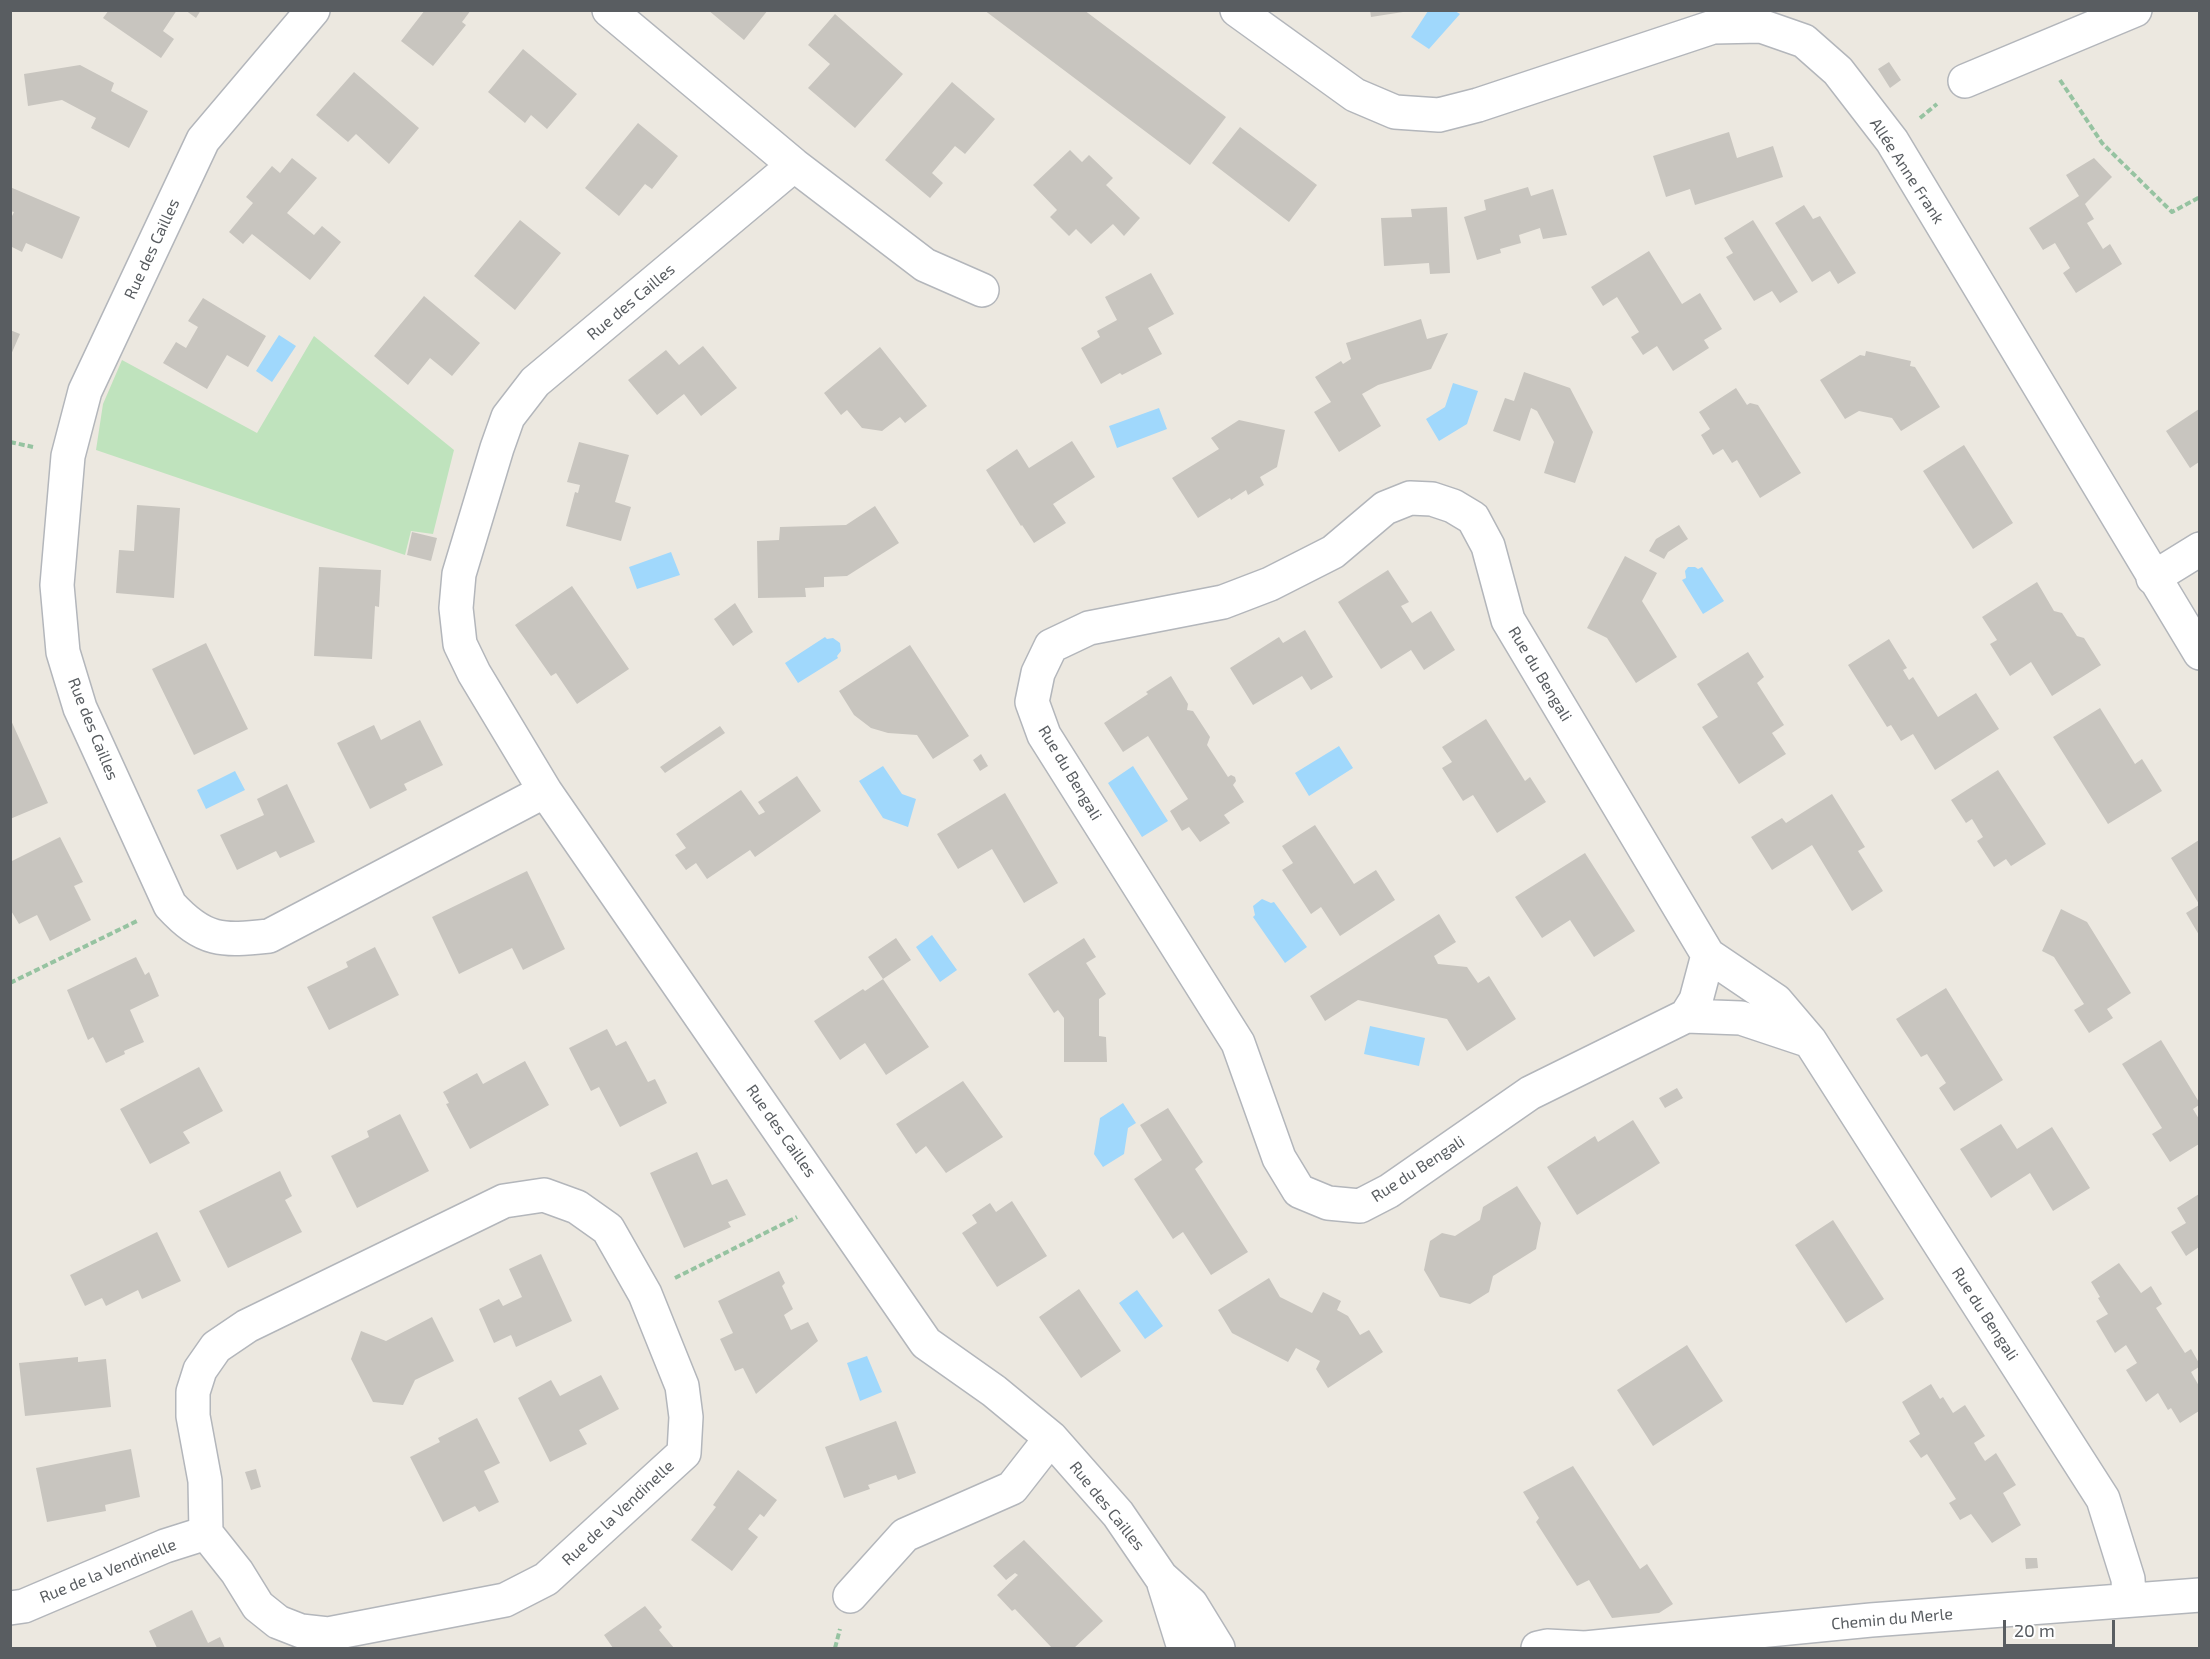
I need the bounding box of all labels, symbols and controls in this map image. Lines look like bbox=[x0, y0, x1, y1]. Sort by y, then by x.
street label: Allée Anne Frank bbox=[1866, 115, 1948, 227]
street label: Rue des Cailles bbox=[120, 196, 184, 302]
street label: Rue des Cailles bbox=[583, 260, 679, 344]
street label: Rue du Bengali bbox=[1504, 623, 1576, 725]
street label: Rue des Cailles bbox=[64, 675, 122, 783]
street label: Rue du Bengali bbox=[1034, 722, 1106, 824]
street label: Rue des Cailles bbox=[742, 1081, 820, 1181]
street label: Rue du Bengali bbox=[1368, 1132, 1468, 1206]
street label: Rue du Bengali bbox=[1948, 1264, 2022, 1364]
street label: Rue de la Vendinelle bbox=[558, 1456, 678, 1570]
street label: Rue des Cailles bbox=[1065, 1458, 1149, 1554]
street label: Rue de la Vendinelle bbox=[37, 1535, 179, 1607]
street label: Chemin du Merle bbox=[1830, 1604, 1954, 1634]
scale bar bbox=[2006, 1608, 2118, 1646]
text: 20 m bbox=[2014, 1619, 2055, 1641]

